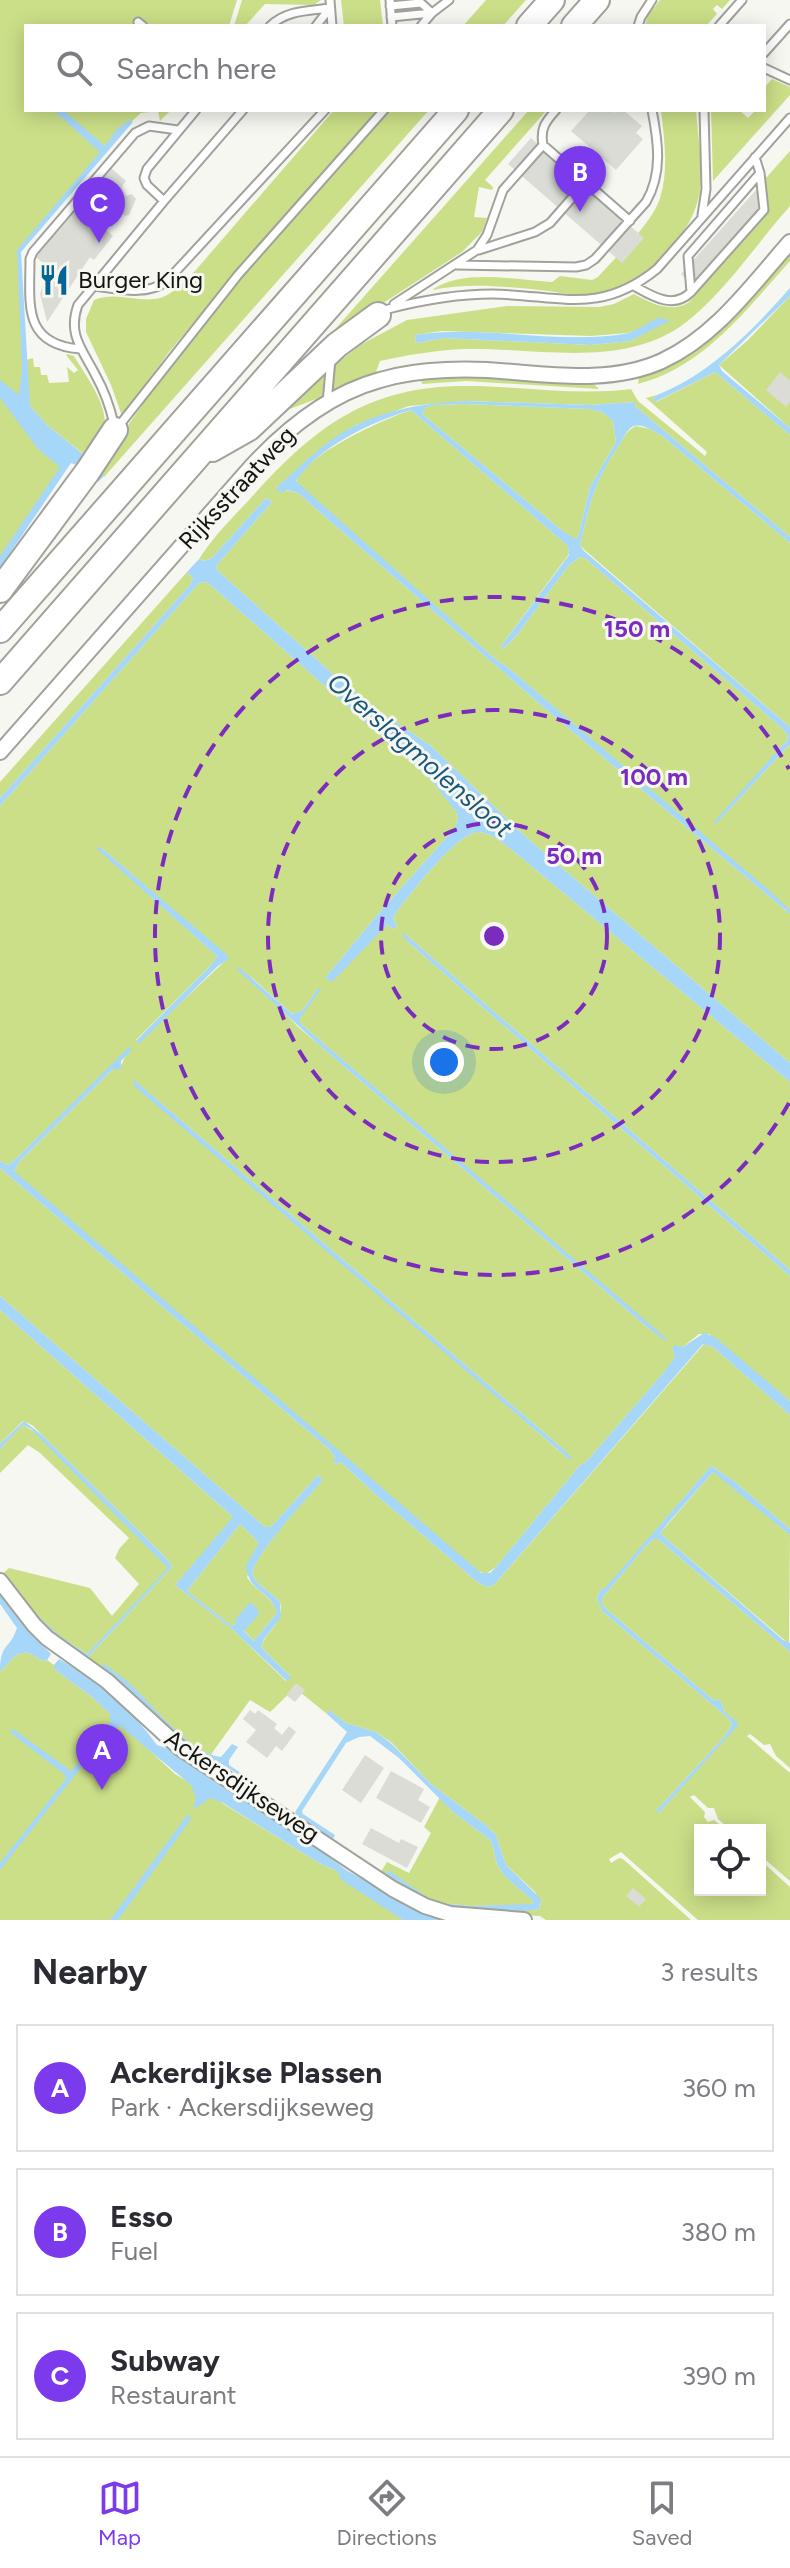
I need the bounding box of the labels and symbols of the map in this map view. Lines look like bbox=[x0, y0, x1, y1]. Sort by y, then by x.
pin: B bbox=[554, 146, 606, 212]
pin: C bbox=[73, 177, 125, 243]
restaurant icon: Burger King bbox=[37, 263, 71, 297]
place label: Burger King bbox=[78, 265, 203, 294]
street label: Rijksstraatweg bbox=[172, 420, 301, 555]
text: 150 m bbox=[604, 614, 670, 643]
water label: Overslagmolensloot bbox=[321, 666, 520, 845]
text: 100 m bbox=[620, 762, 688, 791]
text: 50 m bbox=[546, 841, 602, 870]
centre of rings bbox=[480, 922, 508, 950]
your location bbox=[424, 1042, 464, 1082]
street label: Ackersdijkseweg bbox=[159, 1723, 325, 1848]
pin: A bbox=[76, 1724, 128, 1790]

